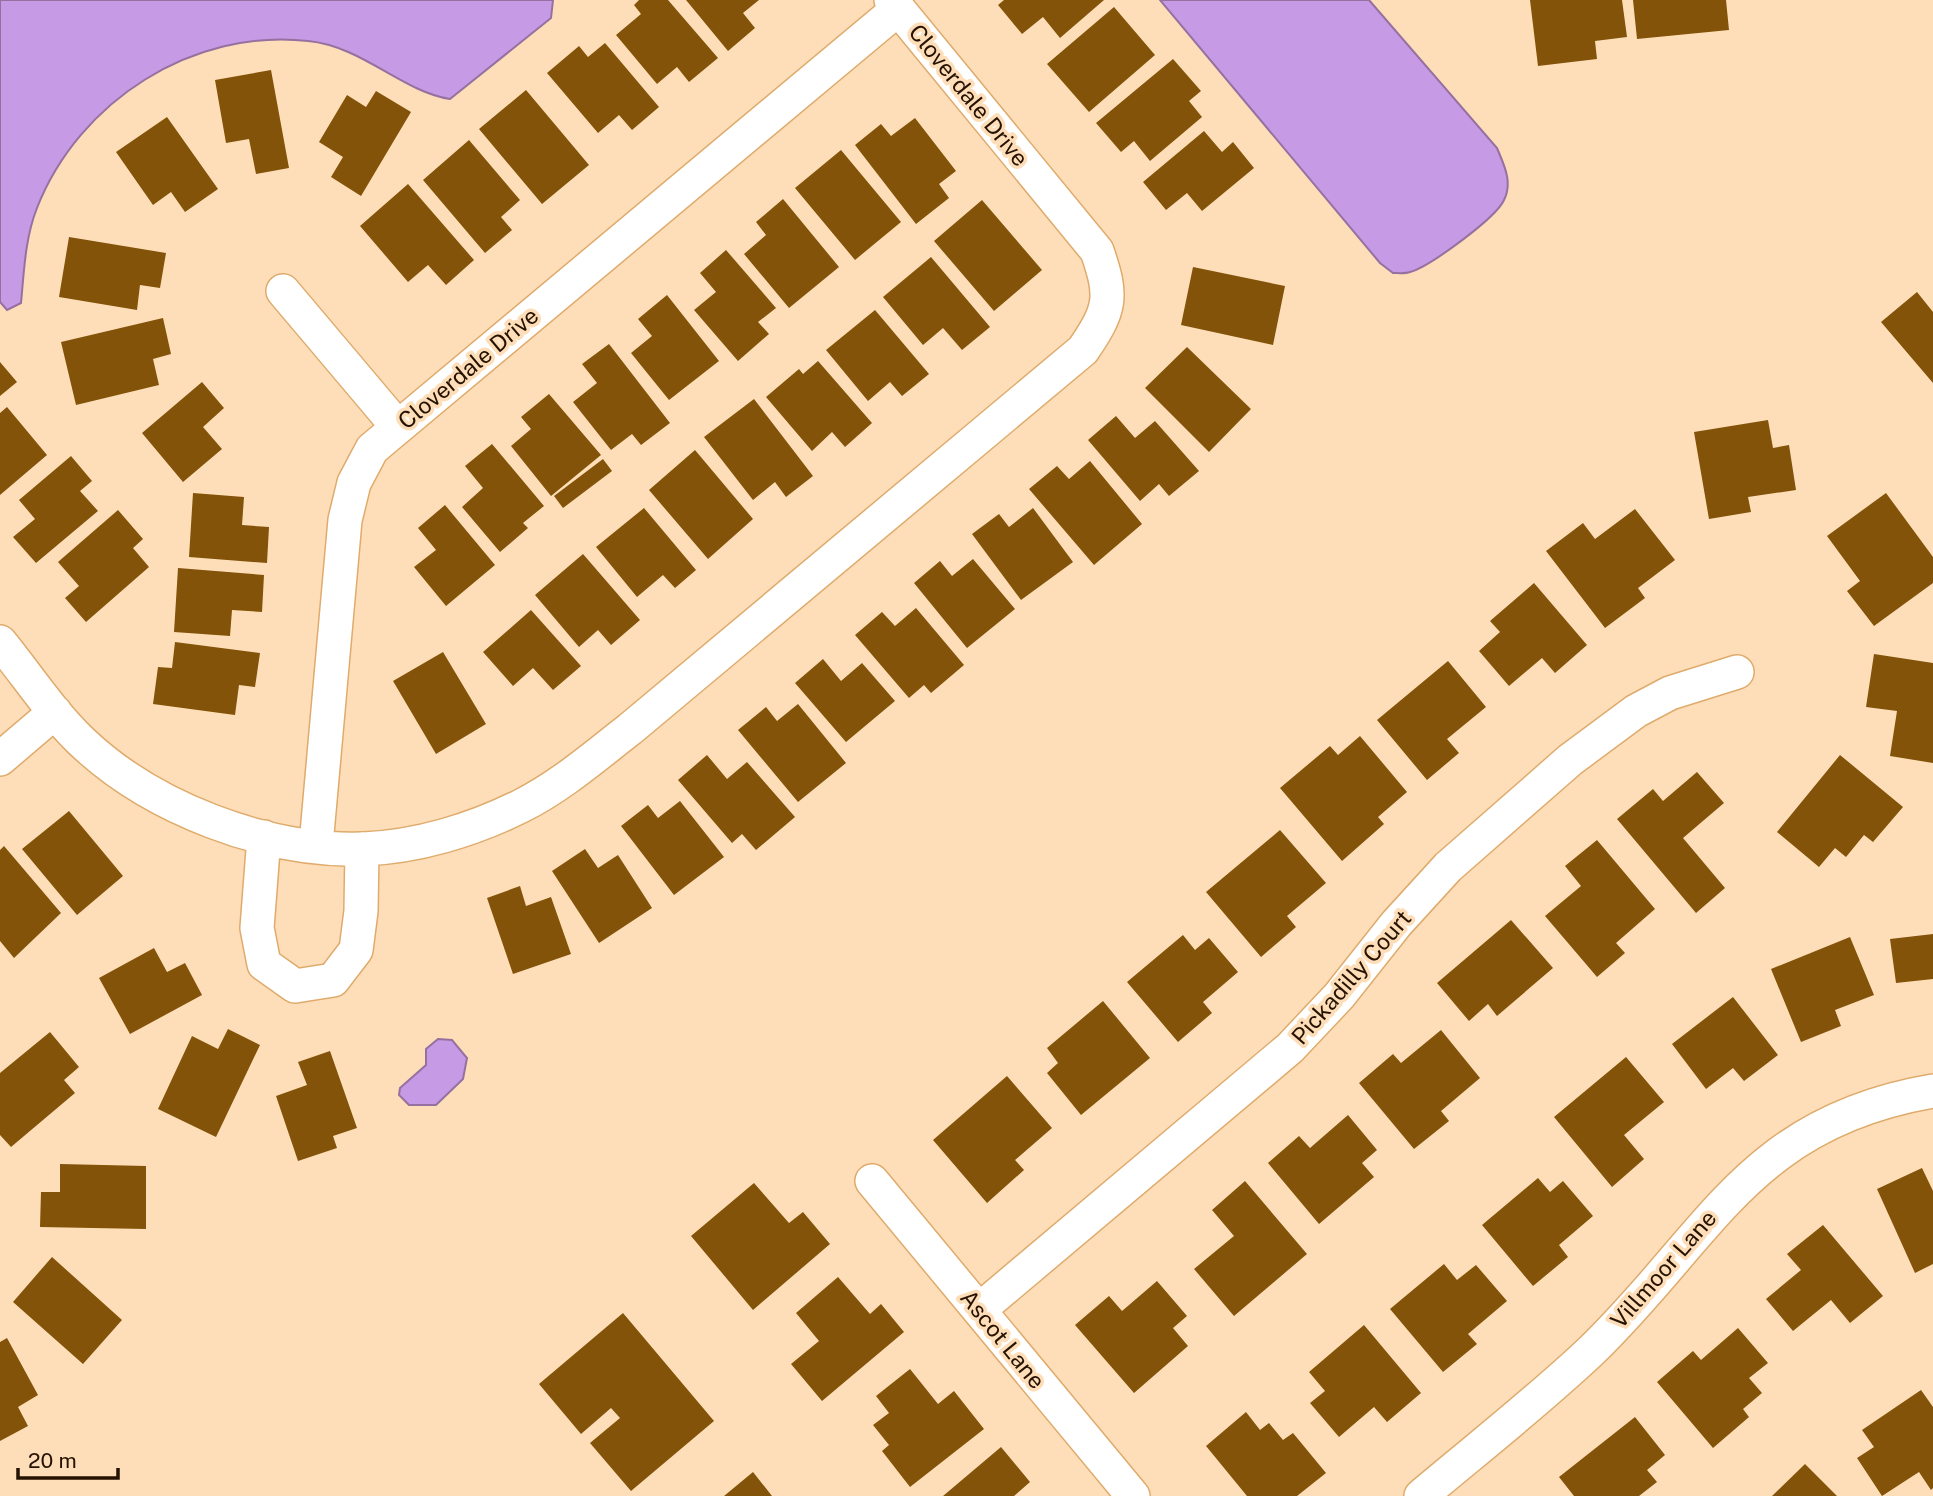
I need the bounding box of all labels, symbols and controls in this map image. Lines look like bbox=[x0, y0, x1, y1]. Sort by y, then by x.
street label: Cloverdale Drive bbox=[904, 19, 1034, 171]
street label: Cloverdale Drive bbox=[392, 302, 544, 434]
street label: Pickadilly Court bbox=[1286, 905, 1416, 1049]
street label: Villmoor Lane bbox=[1605, 1205, 1721, 1333]
street label: Ascot Lane bbox=[955, 1284, 1051, 1394]
scale bar bbox=[18, 1436, 117, 1480]
text: 20 m bbox=[28, 1448, 77, 1473]

